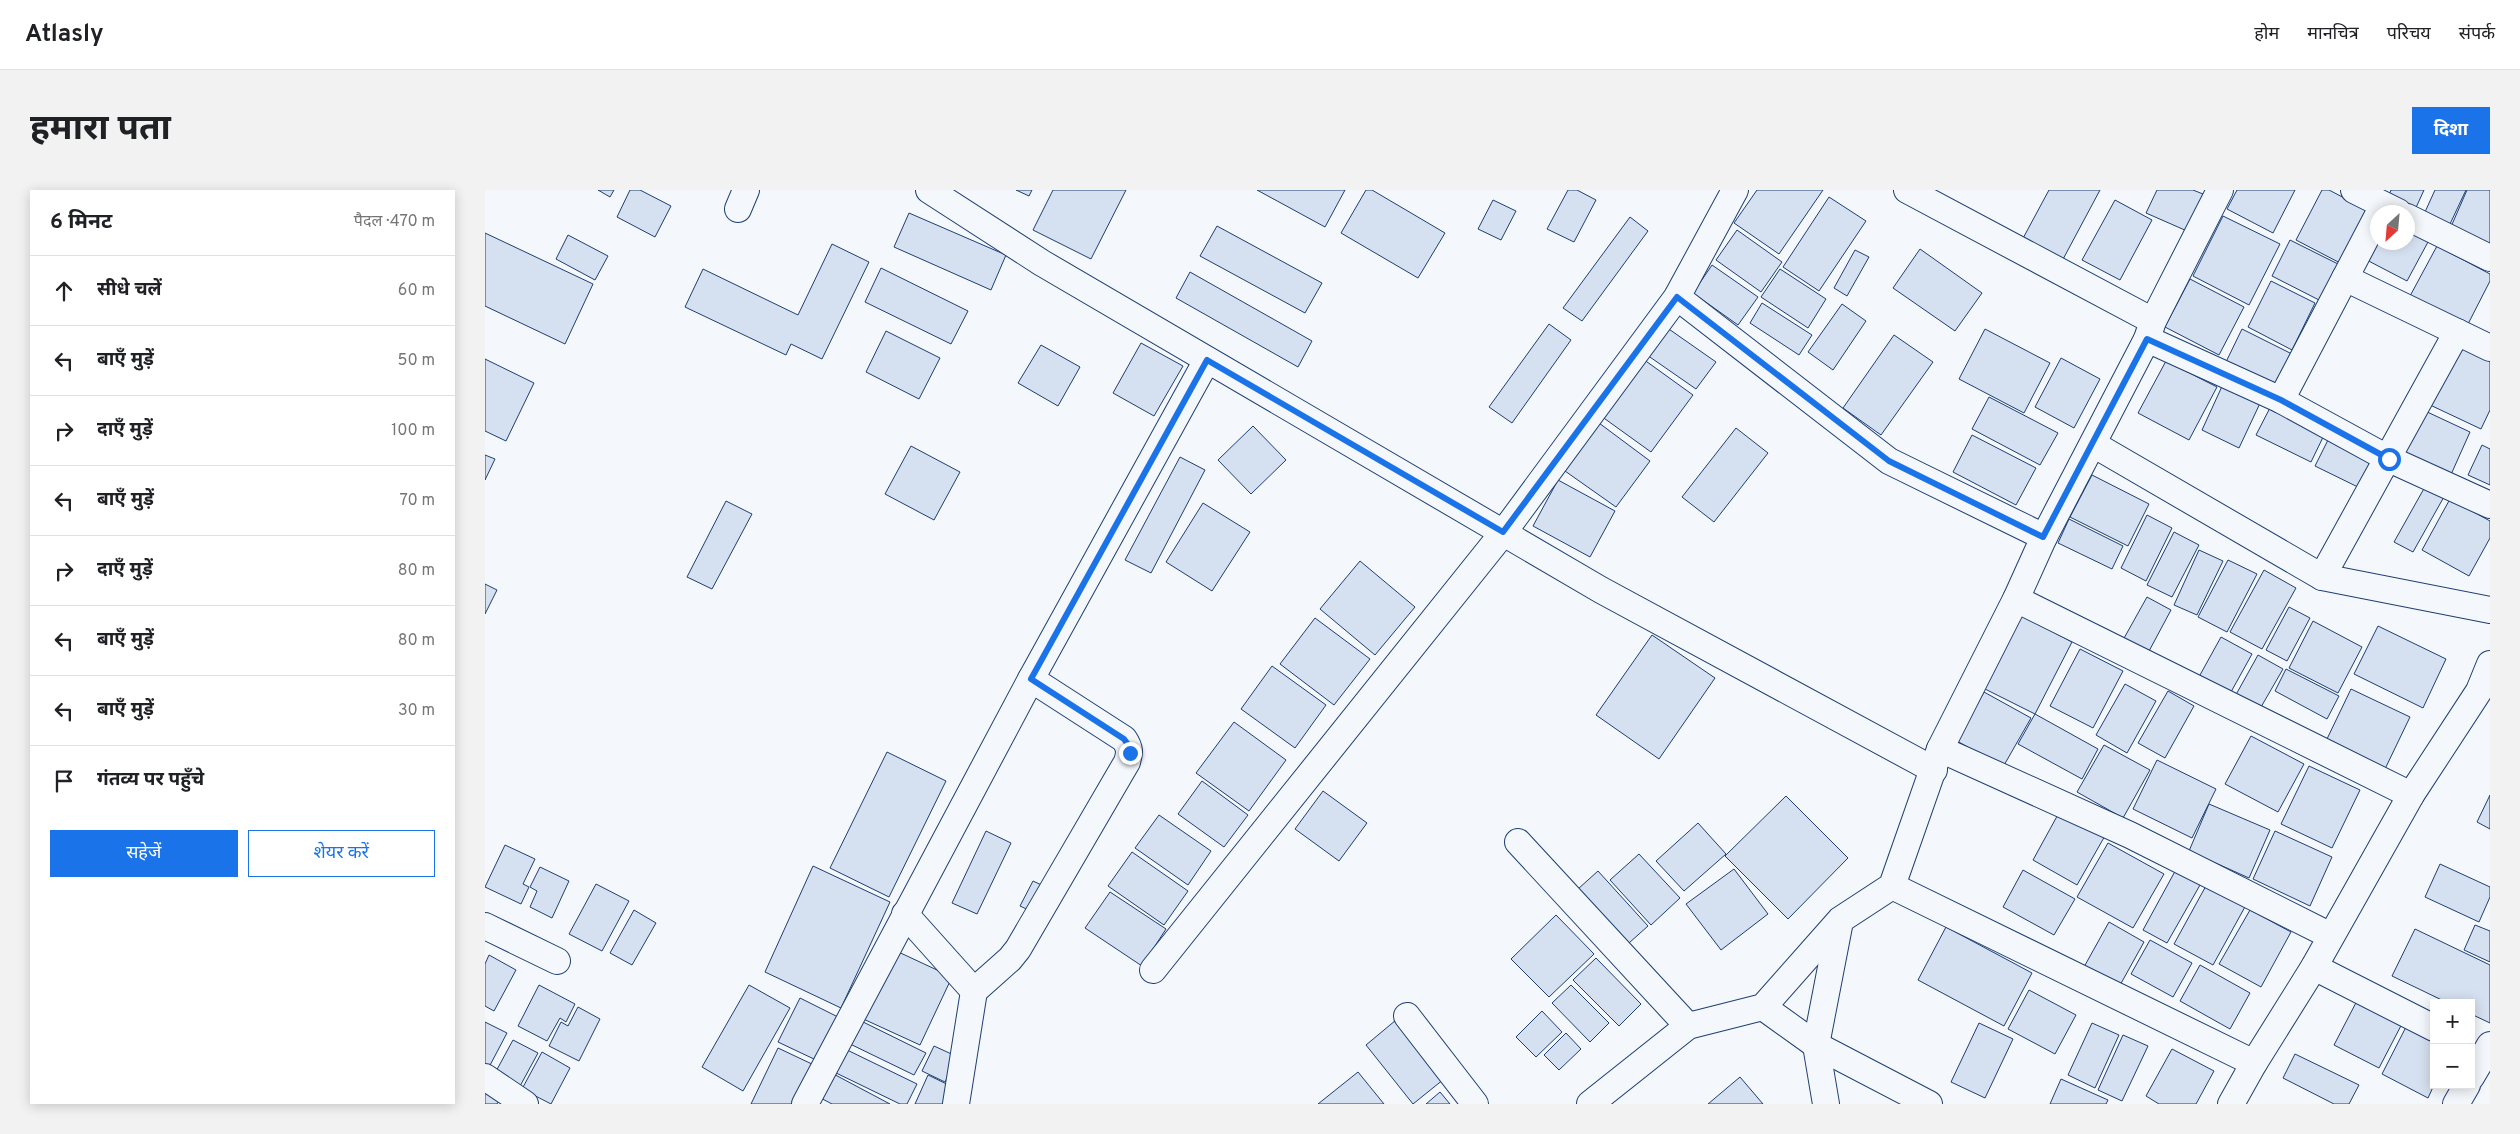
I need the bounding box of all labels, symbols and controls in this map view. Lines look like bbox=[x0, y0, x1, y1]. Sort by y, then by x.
text: Atlasly bbox=[25, 20, 104, 50]
text: होम bbox=[2254, 23, 2279, 46]
text: मानचित्र bbox=[2307, 23, 2359, 46]
text: परिचय bbox=[2387, 23, 2431, 46]
text: संपर्क bbox=[2459, 23, 2495, 46]
button: दिशा bbox=[2412, 107, 2490, 154]
text: हमारा पता bbox=[30, 108, 171, 152]
north arrow bbox=[2370, 205, 2415, 250]
text: 6 मिनट bbox=[50, 209, 112, 236]
text: पैदल · 470 m bbox=[354, 212, 435, 232]
icon: ahead bbox=[50, 277, 78, 305]
text: सीधे चलें bbox=[97, 278, 162, 302]
text: 60 m bbox=[398, 281, 435, 301]
icon: left bbox=[50, 347, 78, 375]
text: बाएँ मुड़ें bbox=[97, 348, 154, 372]
text: 50 m bbox=[398, 351, 435, 371]
icon: right bbox=[50, 417, 78, 445]
text: दाएँ मुड़ें bbox=[97, 418, 153, 442]
text: 100 m bbox=[391, 421, 435, 441]
route start bbox=[2378, 448, 2401, 471]
icon: left bbox=[50, 487, 78, 515]
text: बाएँ मुड़ें bbox=[97, 488, 154, 512]
text: 70 m bbox=[400, 491, 435, 511]
icon: right bbox=[50, 557, 78, 585]
text: दाएँ मुड़ें bbox=[97, 558, 153, 582]
text: 80 m bbox=[398, 561, 435, 581]
icon: left bbox=[50, 627, 78, 655]
text: बाएँ मुड़ें bbox=[97, 628, 154, 652]
text: 80 m bbox=[398, 631, 435, 651]
icon: left bbox=[50, 697, 78, 725]
text: बाएँ मुड़ें bbox=[97, 698, 154, 722]
text: 30 m bbox=[398, 701, 435, 721]
route end bbox=[1119, 742, 1142, 765]
icon: arrive bbox=[50, 767, 78, 795]
text: गंतव्य पर पहुँचे bbox=[97, 768, 204, 792]
button: सहेजें bbox=[50, 830, 238, 877]
button: शेयर करें bbox=[248, 830, 435, 877]
map controls bbox=[2430, 999, 2475, 1089]
button: + bbox=[2430, 999, 2475, 1044]
button: − bbox=[2430, 1044, 2475, 1089]

